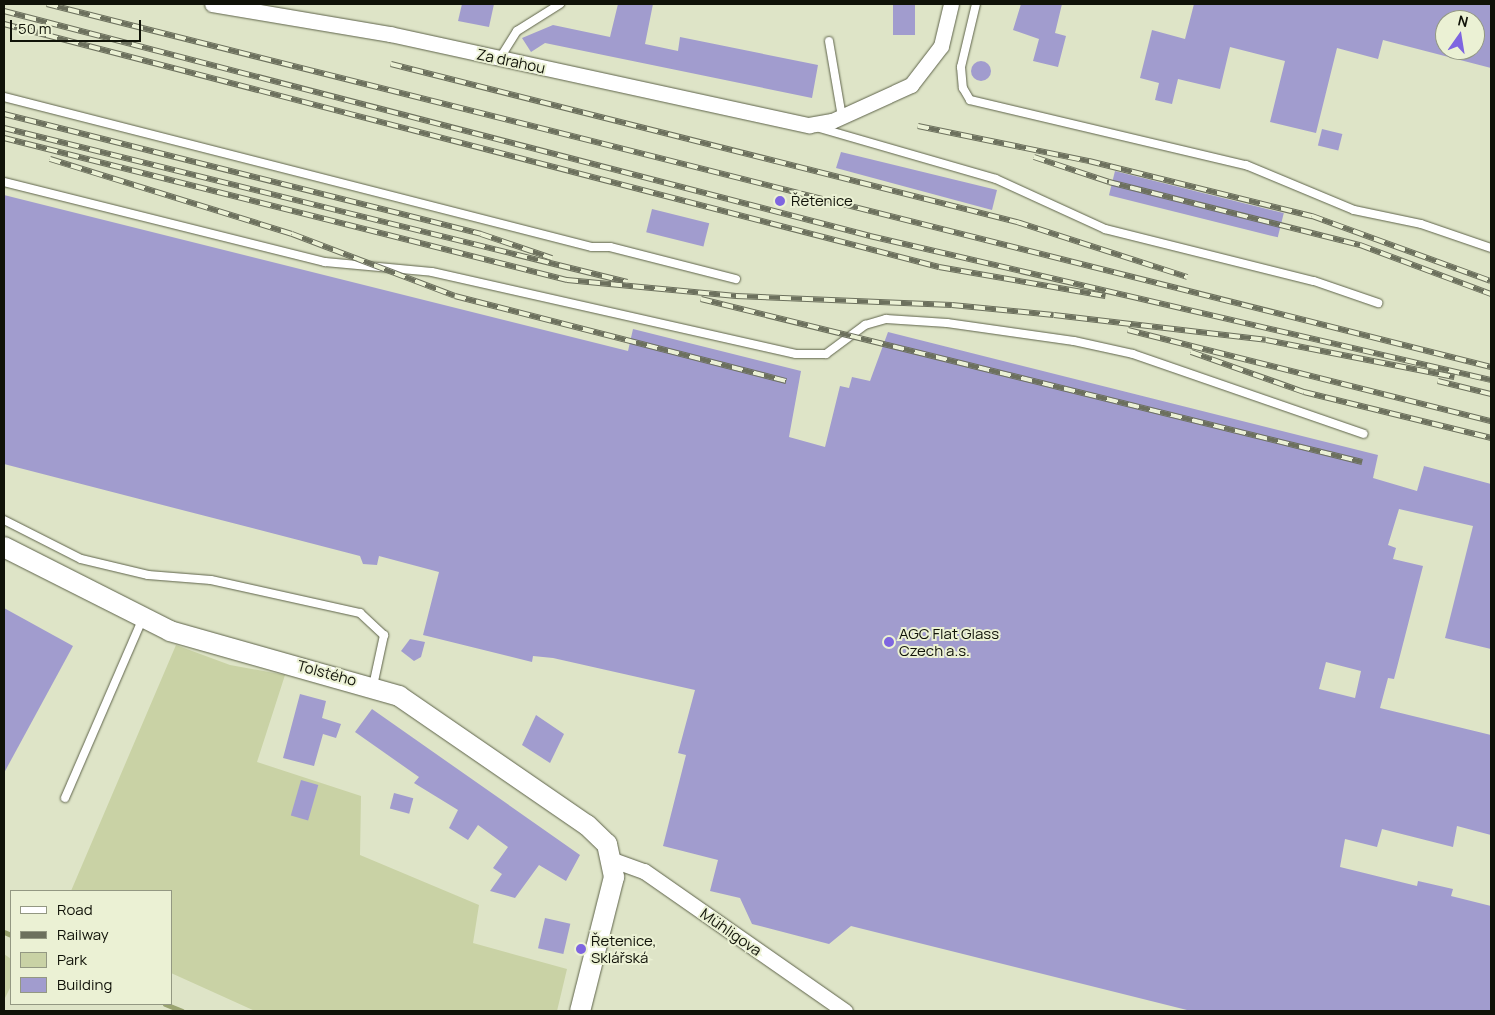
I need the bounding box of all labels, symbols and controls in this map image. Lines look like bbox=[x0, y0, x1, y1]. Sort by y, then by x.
scale bar bbox=[12, 10, 144, 42]
north arrow bbox=[1435, 10, 1485, 60]
text: N bbox=[1456, 10, 1470, 31]
text: 50 m bbox=[18, 18, 52, 39]
street label: Za drahou bbox=[475, 45, 547, 77]
place label: Řetenice bbox=[791, 192, 853, 210]
marker: Řetenice bbox=[773, 194, 787, 208]
place label: AGC Flat Glass Czech a.s. bbox=[899, 624, 999, 659]
marker: AGC Flat Glass Czech a.s. bbox=[883, 636, 895, 648]
street label: Tolstého bbox=[295, 656, 359, 690]
legend bbox=[10, 890, 172, 1005]
text: Road bbox=[57, 899, 93, 920]
street label: Mühligova bbox=[697, 904, 765, 960]
text: Railway bbox=[57, 924, 109, 945]
place label: Řetenice, Sklářská bbox=[591, 931, 656, 966]
marker: Řetenice, Sklářská bbox=[575, 943, 587, 955]
text: Park bbox=[57, 949, 87, 970]
text: Building bbox=[57, 974, 112, 995]

